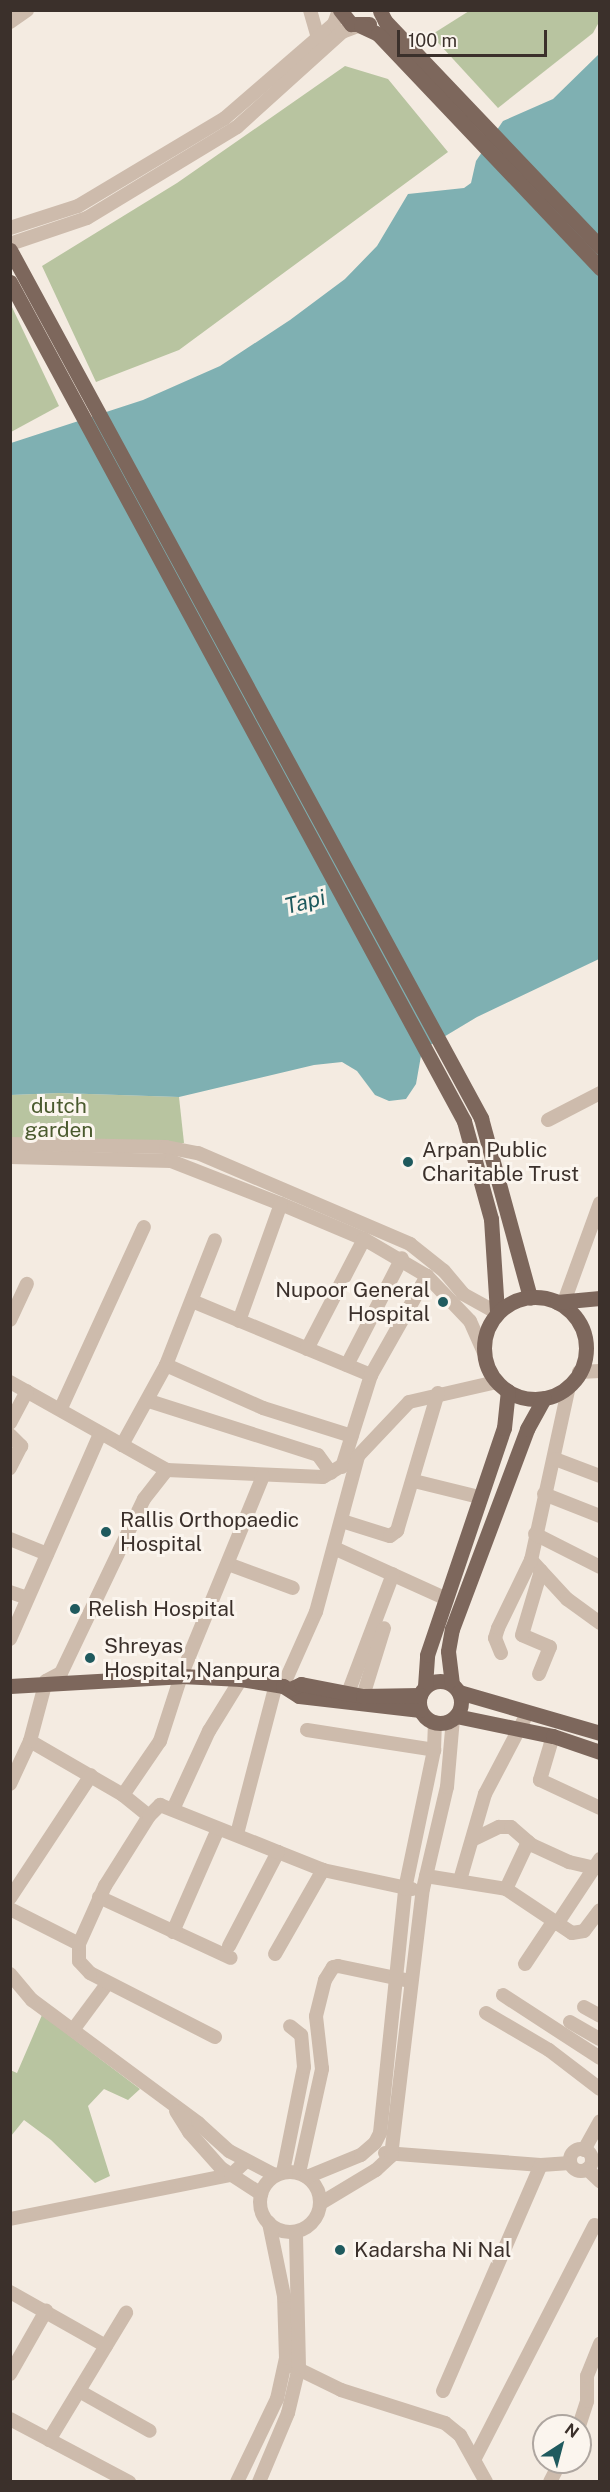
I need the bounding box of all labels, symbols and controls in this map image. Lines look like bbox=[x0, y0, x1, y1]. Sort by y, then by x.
scale bar bbox=[400, 18, 550, 56]
text: 100 m bbox=[408, 30, 457, 51]
water label: Tapi bbox=[282, 884, 328, 920]
park label: dutch garden bbox=[25, 1093, 93, 1143]
place label: Arpan Public Charitable Trust bbox=[422, 1137, 579, 1187]
marker: Arpan Public Charitable Trust bbox=[399, 1153, 417, 1171]
place label: Nupoor General Hospital bbox=[275, 1277, 430, 1327]
marker: Nupoor General Hospital bbox=[434, 1293, 452, 1311]
place label: Rallis Orthopaedic Hospital bbox=[120, 1507, 299, 1557]
marker: Rallis Orthopaedic Hospital bbox=[97, 1523, 115, 1541]
place label: Relish Hospital bbox=[88, 1596, 235, 1622]
marker: Relish Hospital bbox=[66, 1600, 84, 1618]
place label: Shreyas Hospital, Nanpura bbox=[104, 1633, 280, 1683]
marker: Shreyas Hospital, Nanpura bbox=[81, 1649, 99, 1667]
place label: Kadarsha Ni Nal bbox=[354, 2237, 511, 2263]
marker: Kadarsha Ni Nal bbox=[331, 2241, 349, 2259]
north arrow bbox=[532, 2414, 592, 2474]
text: N bbox=[561, 2419, 582, 2442]

